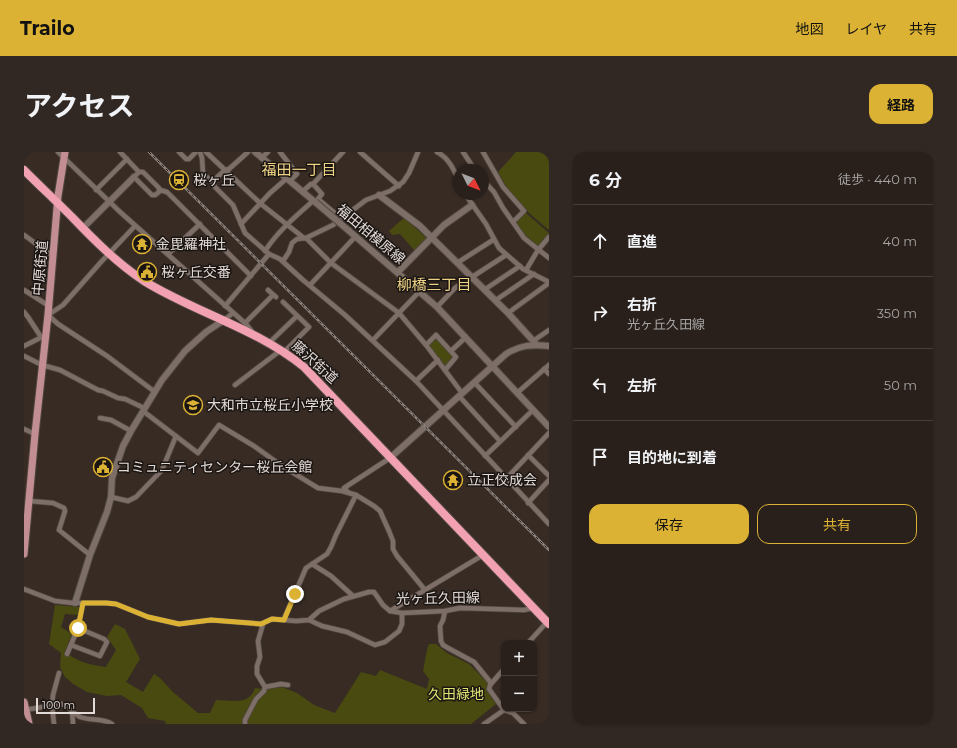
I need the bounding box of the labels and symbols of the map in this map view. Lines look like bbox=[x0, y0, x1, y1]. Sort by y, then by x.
district label: 福田一丁目 bbox=[261, 160, 337, 179]
north arrow bbox=[453, 164, 489, 200]
station icon: 桜ヶ丘 bbox=[168, 169, 190, 191]
place label: 桜ヶ丘 bbox=[193, 171, 235, 189]
street label: 福田相模原線 bbox=[333, 200, 409, 268]
temple icon: 金毘羅神社 bbox=[131, 233, 153, 255]
place label: 金毘羅神社 bbox=[156, 235, 226, 253]
street label: 中原街道 bbox=[29, 239, 51, 297]
public building icon: 桜ヶ丘交番 bbox=[136, 261, 158, 283]
place label: 桜ヶ丘交番 bbox=[161, 263, 231, 281]
district label: 柳橋三丁目 bbox=[396, 275, 472, 294]
street label: 藤沢街道 bbox=[288, 337, 342, 387]
school or university icon: 大和市立桜丘小学校 bbox=[182, 394, 204, 416]
place label: 大和市立桜丘小学校 bbox=[207, 396, 333, 414]
public building icon: コミュニティセンター桜丘会館 bbox=[92, 456, 114, 478]
place label: コミュニティセンター桜丘会館 bbox=[117, 458, 312, 476]
temple icon: 立正佼成会 bbox=[442, 469, 464, 491]
place label: 立正佼成会 bbox=[467, 471, 537, 489]
route end bbox=[286, 585, 304, 603]
street label: 光ヶ丘久田線 bbox=[396, 588, 480, 608]
route start bbox=[69, 619, 87, 637]
park label: 久田緑地 bbox=[428, 685, 484, 703]
scale bar bbox=[36, 696, 95, 715]

